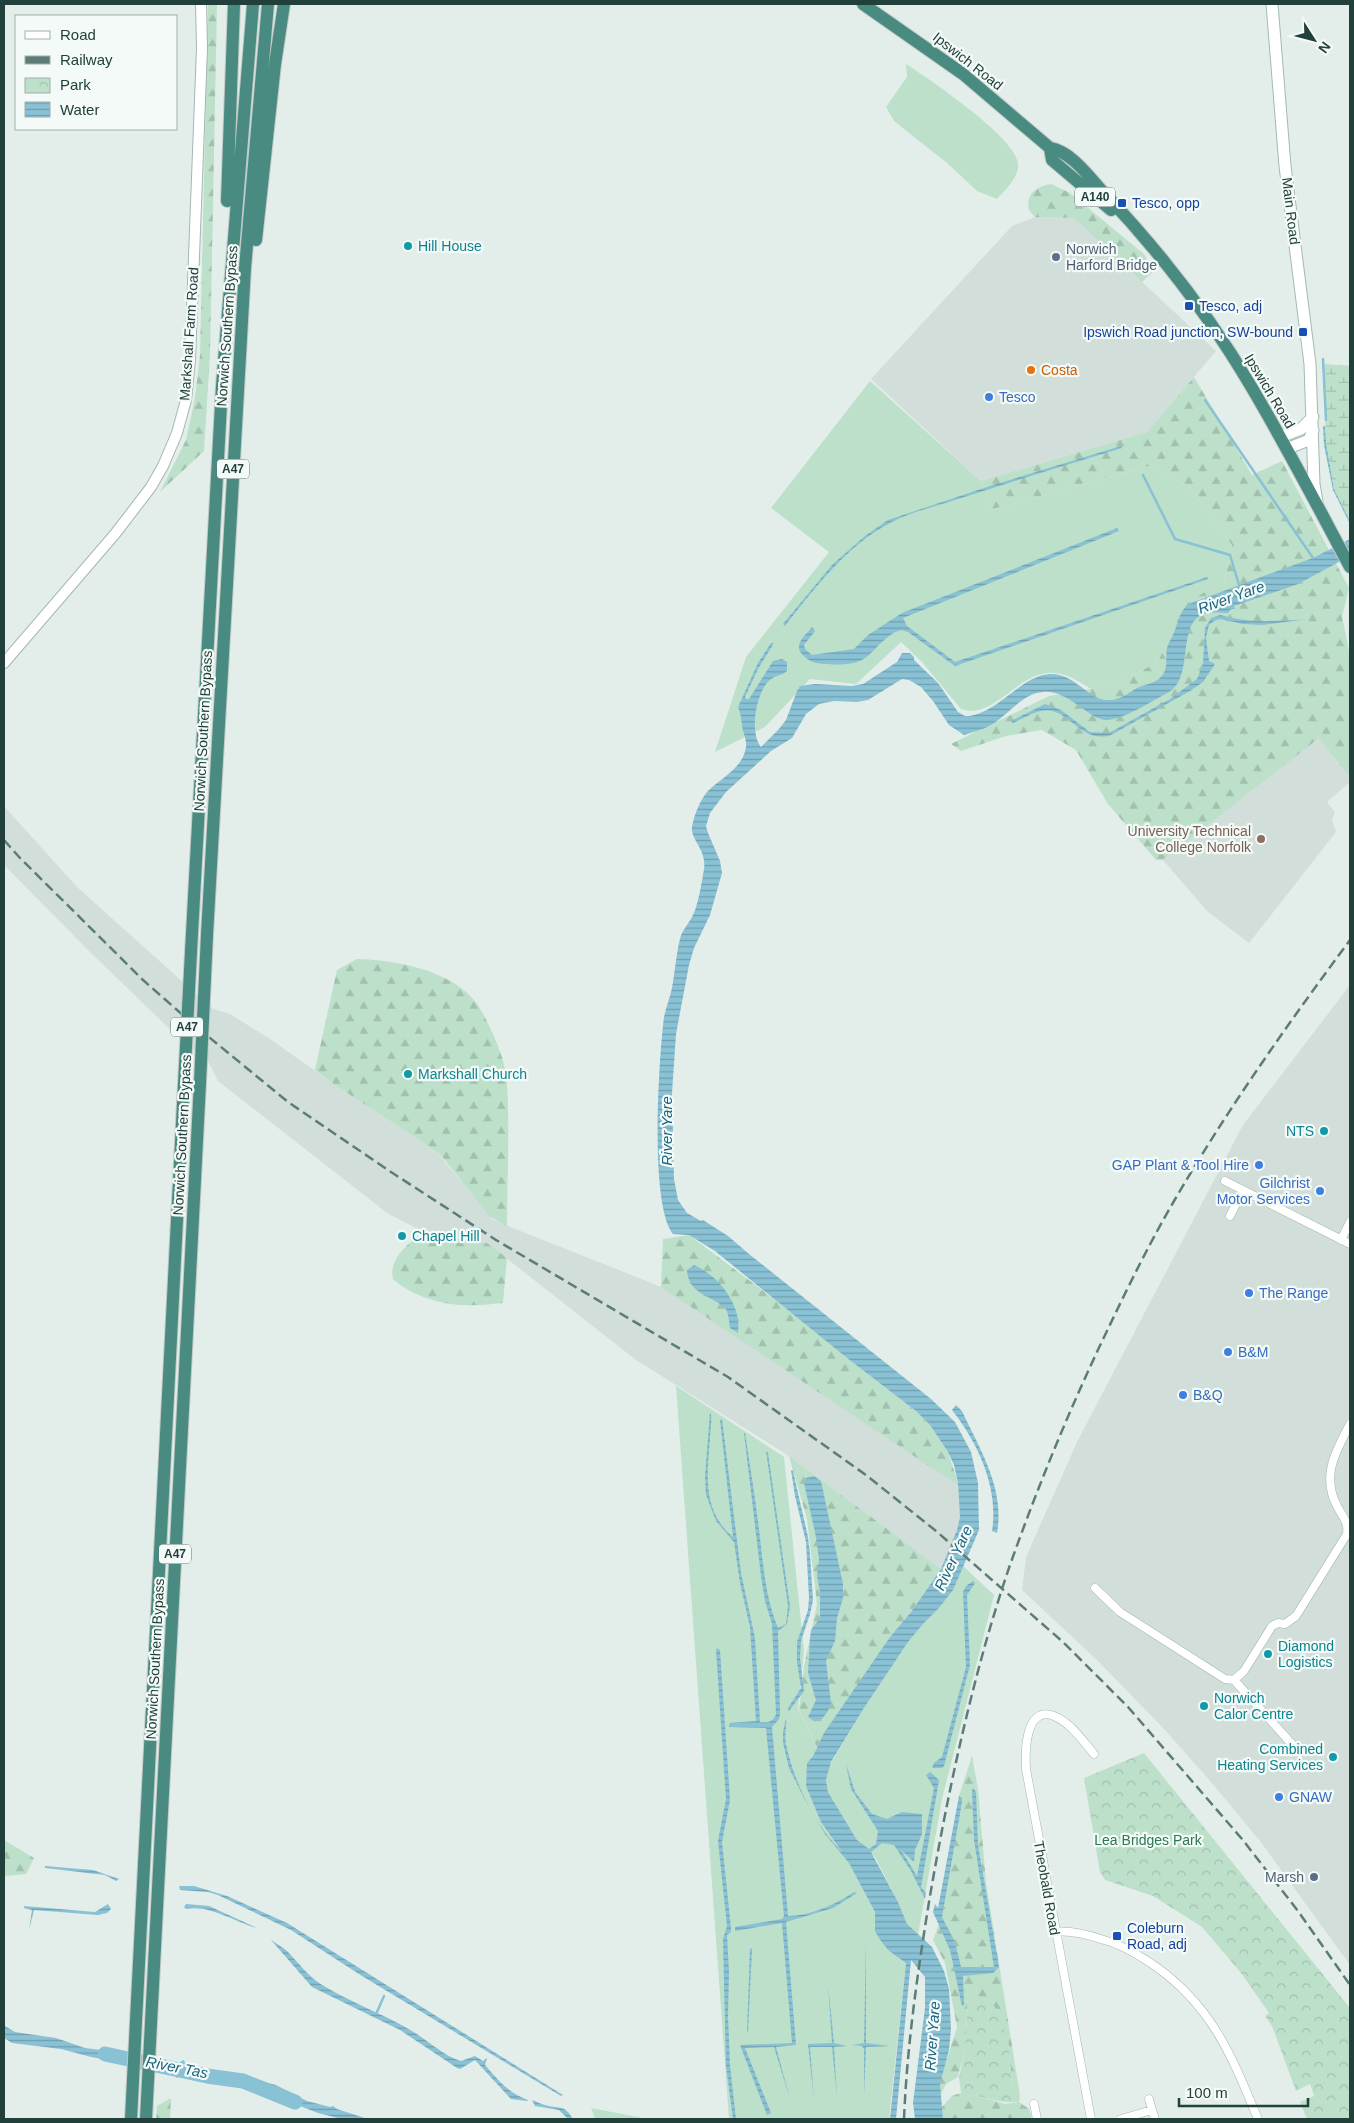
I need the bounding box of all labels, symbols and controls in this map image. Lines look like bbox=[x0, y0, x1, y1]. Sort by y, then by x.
legend bbox=[15, 15, 178, 130]
north arrow bbox=[1289, 15, 1339, 65]
text: Road bbox=[60, 26, 96, 43]
street label: Ipswich Road bbox=[930, 29, 1006, 93]
text: N bbox=[1315, 39, 1334, 56]
text: Railway bbox=[60, 51, 113, 68]
text: Park bbox=[60, 76, 91, 93]
text: Water bbox=[60, 101, 99, 118]
street label: Main Road bbox=[1279, 176, 1303, 246]
road number: A140 bbox=[1075, 188, 1115, 206]
place label: Tesco, opp bbox=[1132, 195, 1200, 211]
marker: Tesco, opp bbox=[1116, 197, 1128, 209]
place label: Hill House bbox=[418, 238, 482, 254]
marker: Hill House bbox=[402, 240, 414, 252]
place label: Norwich Harford Bridge bbox=[1066, 241, 1157, 273]
street label: Norwich Southern Bypass bbox=[213, 245, 241, 407]
marker: Norwich Harford Bridge bbox=[1050, 251, 1062, 263]
street label: Markshall Farm Road bbox=[176, 267, 202, 401]
place label: Tesco, adj bbox=[1199, 298, 1262, 314]
marker: Tesco, adj bbox=[1183, 300, 1195, 312]
place label: Ipswich Road junction, SW-bound bbox=[1083, 324, 1293, 340]
marker: Ipswich Road junction, SW-bound bbox=[1297, 326, 1309, 338]
street label: Ipswich Road bbox=[1241, 351, 1299, 431]
place label: Costa bbox=[1041, 362, 1078, 378]
marker: Costa bbox=[1025, 364, 1037, 376]
place label: Tesco bbox=[999, 389, 1036, 405]
marker: Tesco bbox=[983, 391, 995, 403]
road number: A47 bbox=[217, 459, 249, 478]
water label: River Yare bbox=[1195, 577, 1267, 617]
street label: Norwich Southern Bypass bbox=[191, 650, 215, 812]
place label: University Technical College Norfolk bbox=[1128, 823, 1252, 855]
marker: University Technical College Norfolk bbox=[1255, 833, 1267, 845]
road number: A47 bbox=[171, 1018, 203, 1036]
street label: Norwich Southern Bypass bbox=[170, 1054, 194, 1216]
place label: Markshall Church bbox=[418, 1066, 527, 1082]
marker: Markshall Church bbox=[402, 1068, 414, 1080]
water label: River Yare bbox=[658, 1096, 675, 1166]
place label: NTS bbox=[1286, 1123, 1314, 1139]
marker: NTS bbox=[1318, 1125, 1330, 1137]
place label: GAP Plant & Tool Hire bbox=[1112, 1157, 1249, 1173]
marker: GAP Plant & Tool Hire bbox=[1253, 1159, 1265, 1171]
place label: Gilchrist Motor Services bbox=[1217, 1175, 1310, 1207]
marker: Gilchrist Motor Services bbox=[1314, 1185, 1326, 1197]
place label: Chapel Hill bbox=[412, 1228, 480, 1244]
marker: Chapel Hill bbox=[396, 1230, 408, 1242]
place label: The Range bbox=[1259, 1285, 1328, 1301]
marker: The Range bbox=[1243, 1287, 1255, 1299]
place label: B&M bbox=[1238, 1344, 1268, 1360]
marker: B&M bbox=[1222, 1346, 1234, 1358]
place label: B&Q bbox=[1193, 1387, 1223, 1403]
marker: B&Q bbox=[1177, 1389, 1189, 1401]
water label: River Yare bbox=[931, 1523, 975, 1593]
road number: A47 bbox=[159, 1545, 191, 1564]
street label: Norwich Southern Bypass bbox=[143, 1578, 167, 1740]
place label: Diamond Logistics bbox=[1278, 1638, 1334, 1670]
marker: Diamond Logistics bbox=[1262, 1648, 1274, 1660]
place label: Norwich Calor Centre bbox=[1214, 1690, 1294, 1722]
marker: Norwich Calor Centre bbox=[1198, 1700, 1210, 1712]
place label: Combined Heating Services bbox=[1217, 1741, 1323, 1773]
marker: Combined Heating Services bbox=[1327, 1751, 1339, 1763]
place label: GNAW bbox=[1289, 1789, 1333, 1805]
marker: GNAW bbox=[1273, 1791, 1285, 1803]
park label: Lea Bridges Park bbox=[1094, 1832, 1203, 1848]
street label: Theobald Road bbox=[1031, 1839, 1063, 1937]
place label: Marsh bbox=[1265, 1869, 1304, 1885]
marker: Marsh bbox=[1308, 1871, 1320, 1883]
place label: Coleburn Road, adj bbox=[1127, 1920, 1187, 1952]
marker: Coleburn Road, adj bbox=[1111, 1930, 1123, 1942]
water label: River Yare bbox=[921, 2001, 943, 2071]
water label: River Tas bbox=[145, 2053, 210, 2081]
scale bar bbox=[1179, 2076, 1308, 2108]
text: 100 m bbox=[1186, 2084, 1228, 2101]

